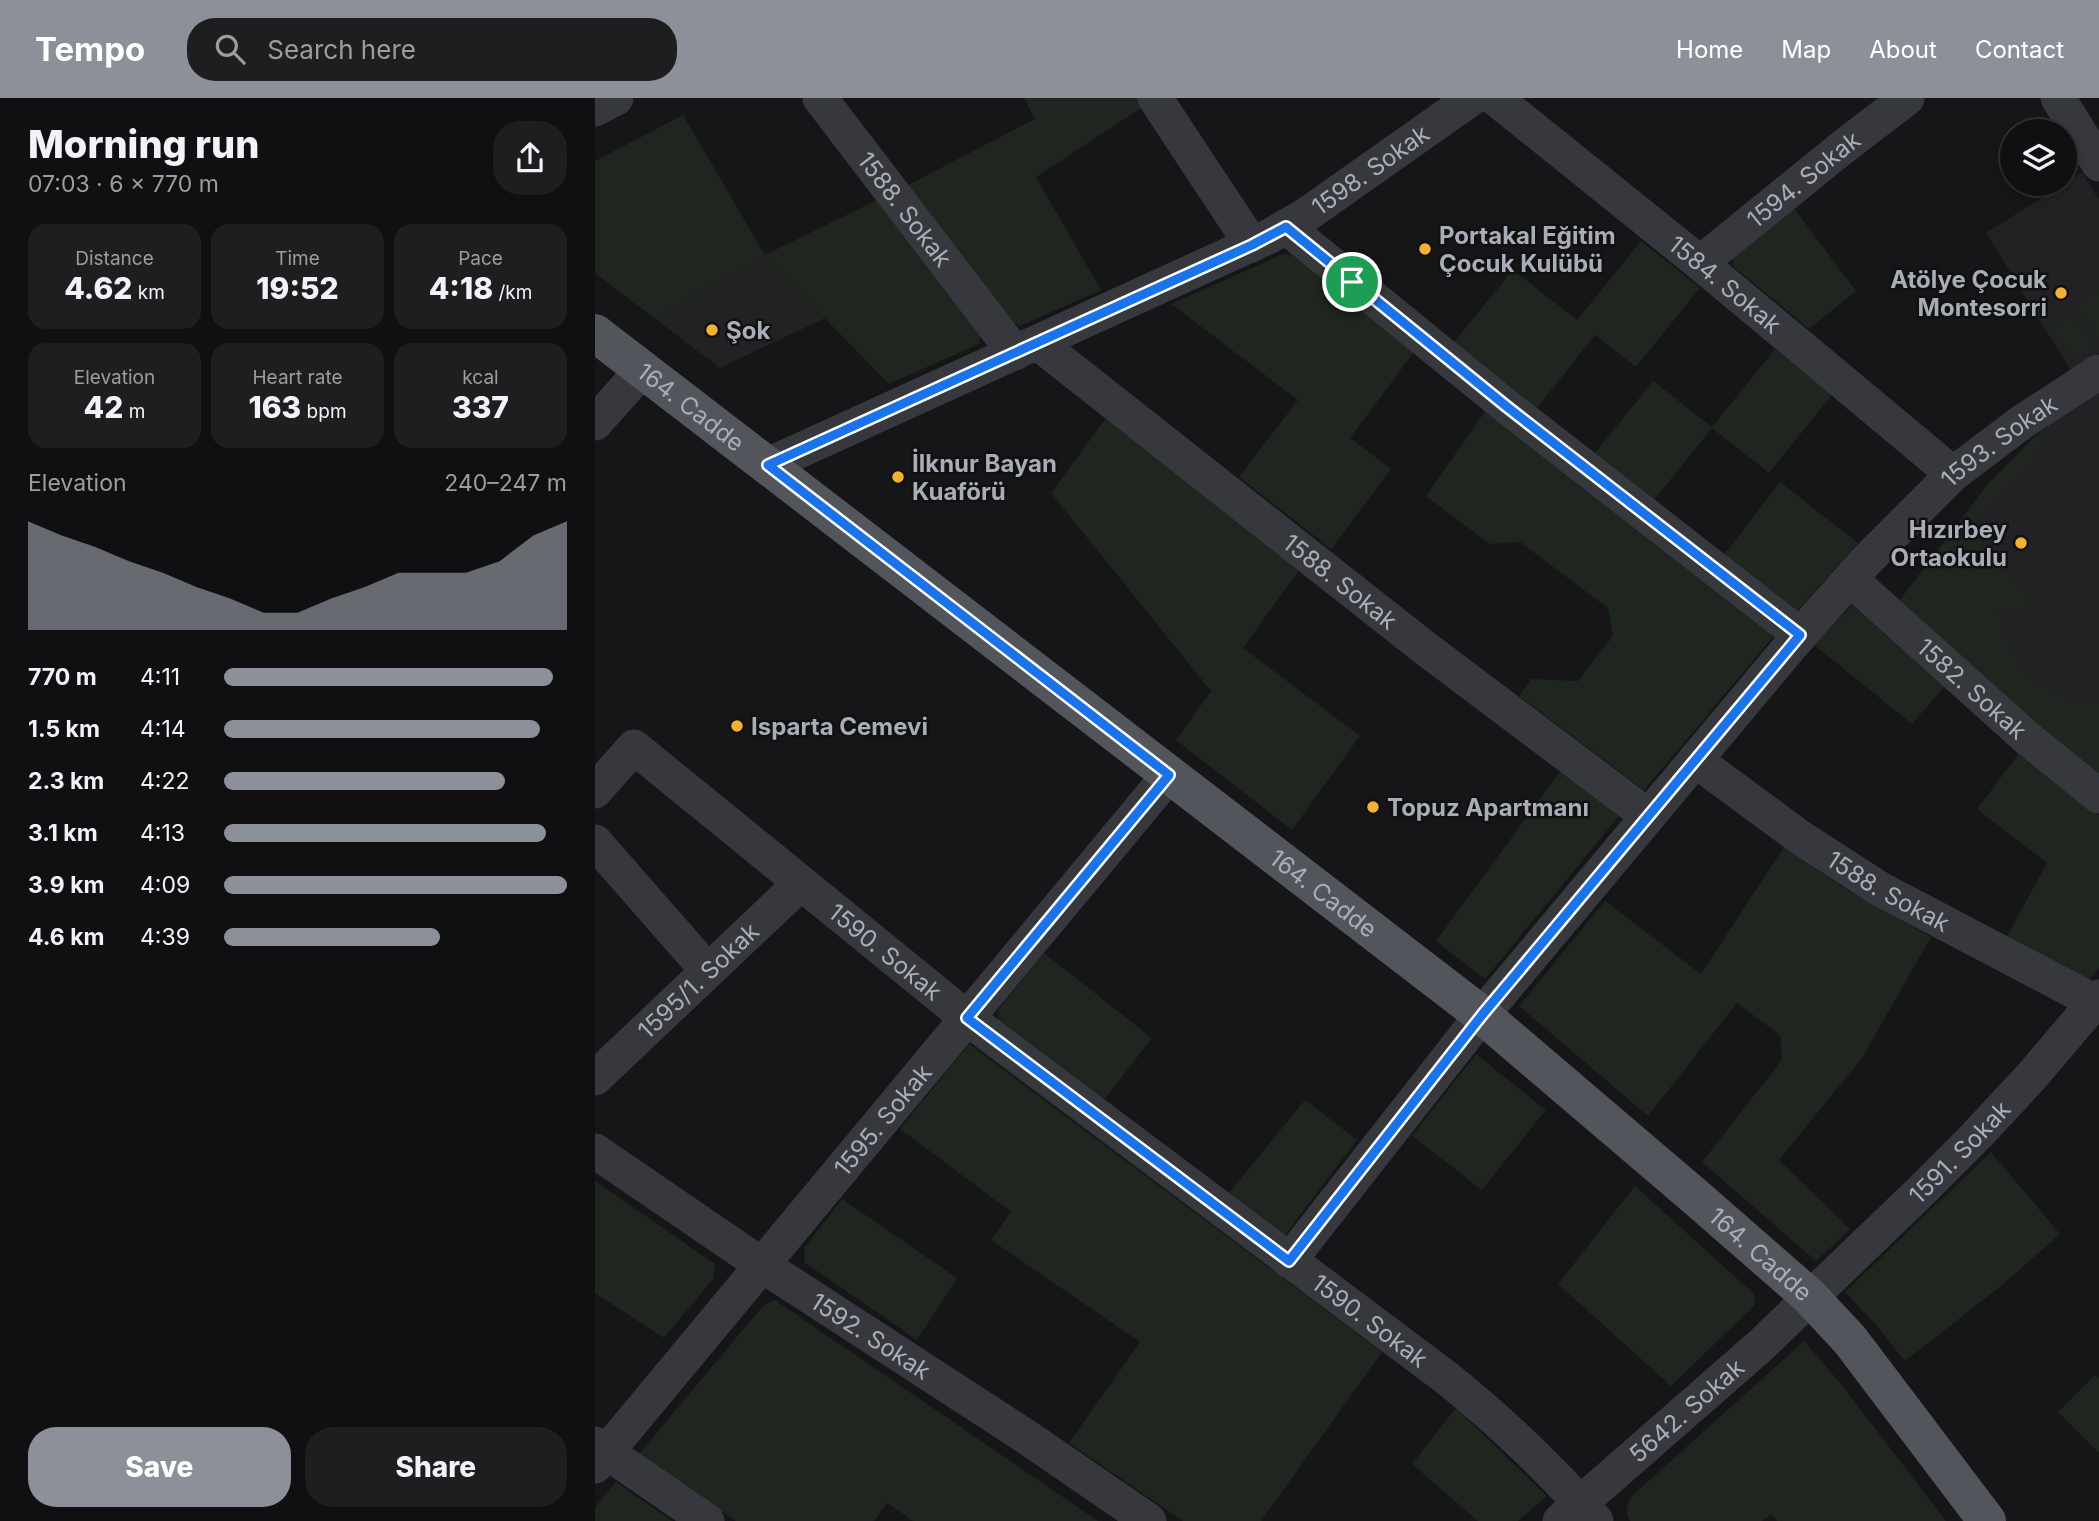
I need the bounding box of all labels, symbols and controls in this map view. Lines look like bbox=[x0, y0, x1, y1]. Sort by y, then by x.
search box bbox=[187, 18, 677, 81]
text: Tempo bbox=[35, 29, 145, 69]
icon: search bbox=[211, 30, 249, 68]
text: Search here bbox=[267, 34, 416, 65]
text: Home bbox=[1676, 35, 1743, 64]
text: Map bbox=[1781, 35, 1831, 64]
text: About bbox=[1869, 35, 1937, 64]
text: Contact bbox=[1975, 35, 2064, 64]
street label: 1598. Sokak bbox=[1306, 118, 1434, 221]
map controls bbox=[2000, 119, 2077, 196]
button: layers bbox=[2000, 119, 2077, 196]
text: Morning run bbox=[28, 121, 259, 167]
button: share bbox=[493, 121, 567, 195]
street label: 1594. Sokak bbox=[1741, 125, 1866, 234]
street label: 1588. Sokak bbox=[852, 146, 958, 272]
text: 07:03 · 6 × 770 m bbox=[28, 170, 219, 198]
place label: Portakal Eğitim Çocuk Kulübü bbox=[1439, 221, 1616, 278]
street label: 1584. Sokak bbox=[1663, 229, 1787, 339]
marker: Portakal Eğitim Çocuk Kulübü bbox=[1417, 241, 1433, 257]
text: Distance bbox=[75, 247, 154, 270]
text: Time bbox=[275, 247, 320, 270]
text: Pace bbox=[458, 247, 503, 270]
pin bbox=[1322, 252, 1382, 312]
icon: arrive bbox=[1333, 263, 1371, 301]
place label: Atölye Çocuk Montesorri bbox=[1890, 265, 2047, 322]
text: 4.62 bbox=[64, 270, 132, 306]
text: 19:52 bbox=[256, 270, 339, 306]
text: 4:18 bbox=[429, 270, 493, 306]
text: km bbox=[132, 281, 165, 304]
text: /km bbox=[493, 281, 532, 304]
marker: Atölye Çocuk Montesorri bbox=[2053, 285, 2069, 301]
place label: Şok bbox=[726, 316, 770, 345]
marker: Şok bbox=[704, 322, 720, 338]
street label: 164. Cadde bbox=[632, 356, 750, 457]
text: Elevation bbox=[74, 366, 155, 389]
text: Heart rate bbox=[253, 366, 343, 389]
text: kcal bbox=[462, 366, 499, 389]
text: 42 bbox=[84, 389, 123, 425]
text: 163 bbox=[248, 389, 301, 425]
text: 337 bbox=[452, 389, 509, 425]
street label: 1593. Sokak bbox=[1934, 389, 2062, 493]
text: m bbox=[123, 400, 145, 423]
text: bpm bbox=[301, 400, 347, 423]
place label: İlknur Bayan Kuaförü bbox=[912, 448, 1057, 506]
text: Elevation bbox=[28, 469, 127, 497]
text: 240–247 m bbox=[444, 469, 567, 497]
marker: İlknur Bayan Kuaförü bbox=[890, 469, 906, 485]
place label: Hızırbey Ortaokulu bbox=[1890, 515, 2008, 572]
street label: 1588. Sokak bbox=[1278, 528, 1403, 635]
marker: Hızırbey Ortaokulu bbox=[2013, 535, 2029, 551]
street label: 1582. Sokak bbox=[1911, 632, 2033, 745]
text: 770 m bbox=[28, 663, 97, 691]
text: 4:11 bbox=[140, 663, 180, 691]
place label: Isparta Cemevi bbox=[751, 712, 928, 741]
text: 1.5 km bbox=[28, 715, 100, 743]
text: 4:14 bbox=[140, 715, 186, 743]
marker: Isparta Cemevi bbox=[729, 718, 745, 734]
text: 2.3 km bbox=[28, 767, 104, 795]
text: 4:22 bbox=[140, 767, 190, 795]
place label: Topuz Apartmanı bbox=[1387, 793, 1589, 822]
marker: Topuz Apartmanı bbox=[1365, 799, 1381, 815]
text: 3.1 km bbox=[28, 819, 98, 847]
text: 4:13 bbox=[140, 819, 185, 847]
street label: 164. Cadde bbox=[1264, 843, 1383, 944]
street label: 1588. Sokak bbox=[1822, 844, 1955, 938]
text: 3.9 km bbox=[28, 871, 104, 899]
text: 4:09 bbox=[140, 871, 190, 899]
street label: 1590. Sokak bbox=[823, 897, 948, 1006]
street label: 1595/1. Sokak bbox=[632, 916, 765, 1044]
text: 4.6 km bbox=[28, 923, 105, 951]
text: 4:39 bbox=[140, 923, 190, 951]
street label: 1595. Sokak bbox=[828, 1058, 937, 1182]
street label: 1591. Sokak bbox=[1903, 1095, 2016, 1209]
street label: 164. Cadde bbox=[1703, 1201, 1818, 1307]
street label: 1590. Sokak bbox=[1306, 1268, 1434, 1373]
street label: 1592. Sokak bbox=[805, 1286, 936, 1385]
street label: 5642. Sokak bbox=[1623, 1352, 1750, 1468]
button: Save bbox=[28, 1427, 291, 1507]
button: Share bbox=[305, 1427, 567, 1507]

